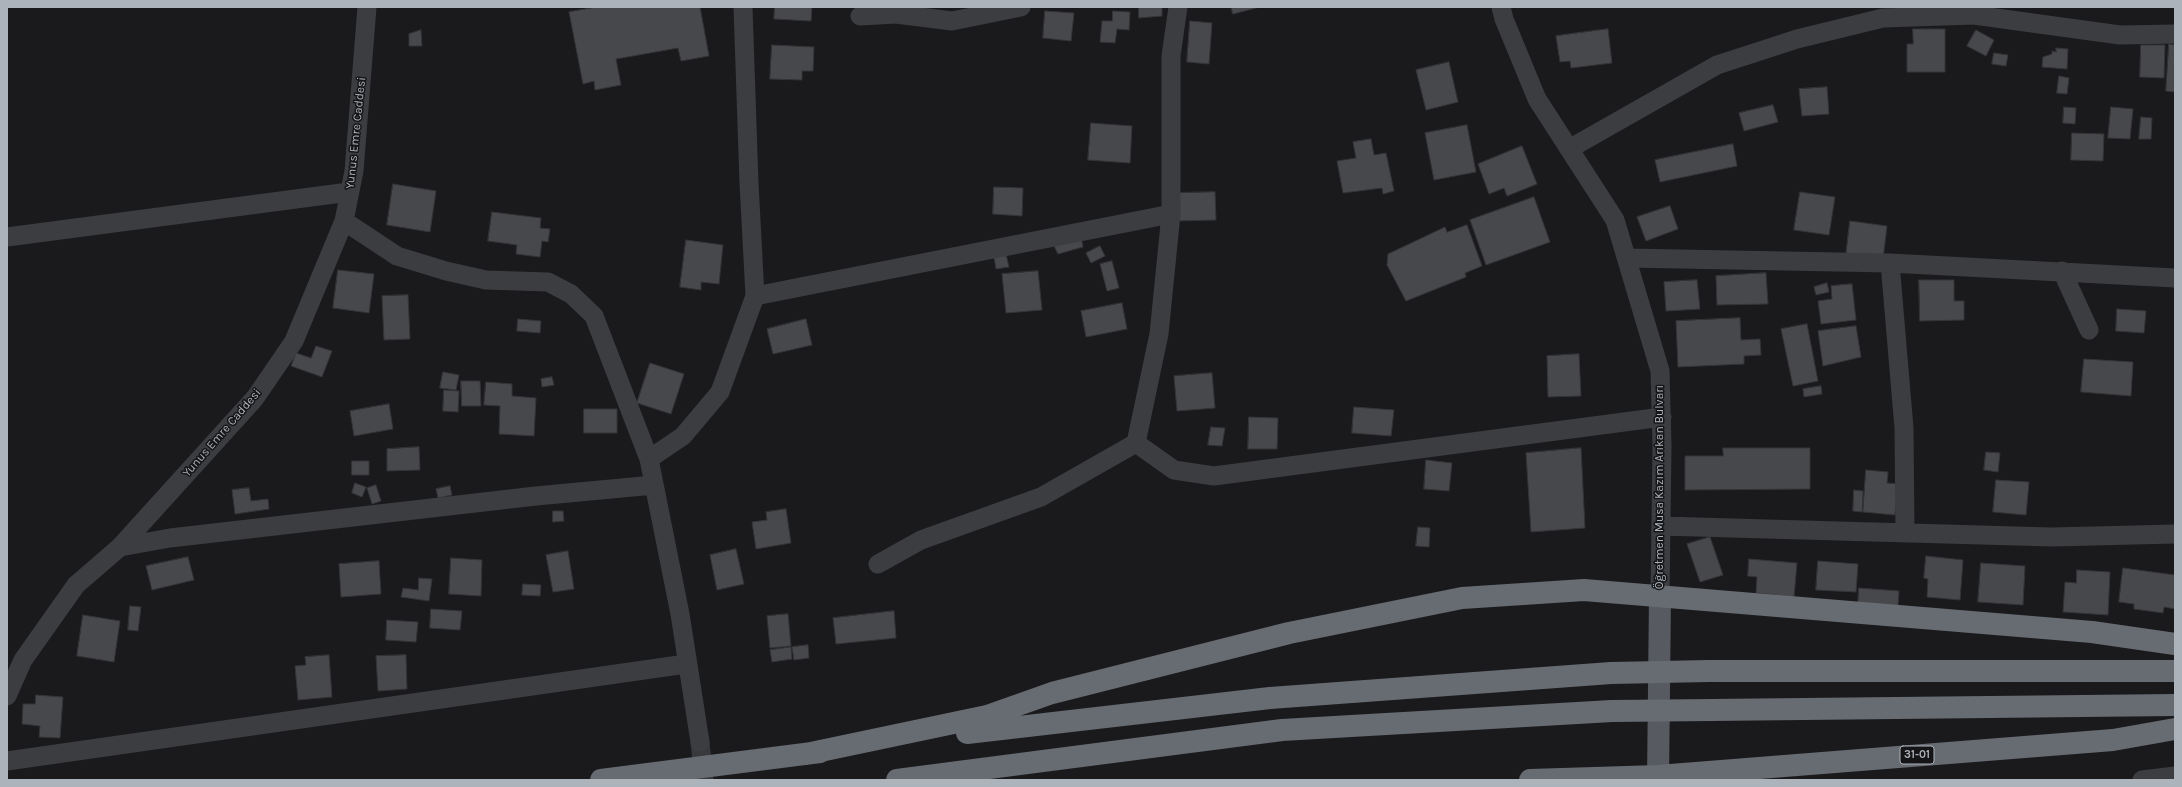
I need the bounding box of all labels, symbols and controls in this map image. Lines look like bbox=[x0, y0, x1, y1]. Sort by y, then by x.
street label: Yunus Emre Caddesi bbox=[343, 76, 369, 190]
street label: Öğretmen Musa Kazım Arıkan Bulvarı bbox=[1653, 385, 1667, 589]
street label: Yunus Emre Caddesi bbox=[180, 386, 264, 480]
road number: 31-01 bbox=[1900, 746, 1934, 764]

